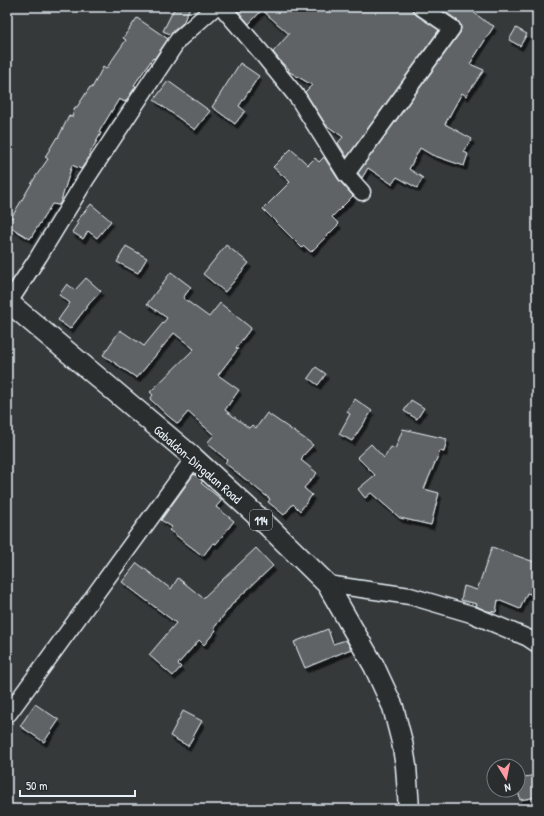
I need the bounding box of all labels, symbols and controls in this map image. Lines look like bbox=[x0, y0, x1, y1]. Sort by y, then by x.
street label: Gabaldon-Dingalan Road bbox=[150, 421, 246, 507]
road number: 114 bbox=[250, 510, 272, 530]
north arrow bbox=[486, 758, 526, 798]
scale bar bbox=[20, 772, 135, 798]
text: 50 m bbox=[26, 777, 47, 794]
text: N bbox=[503, 780, 512, 795]

